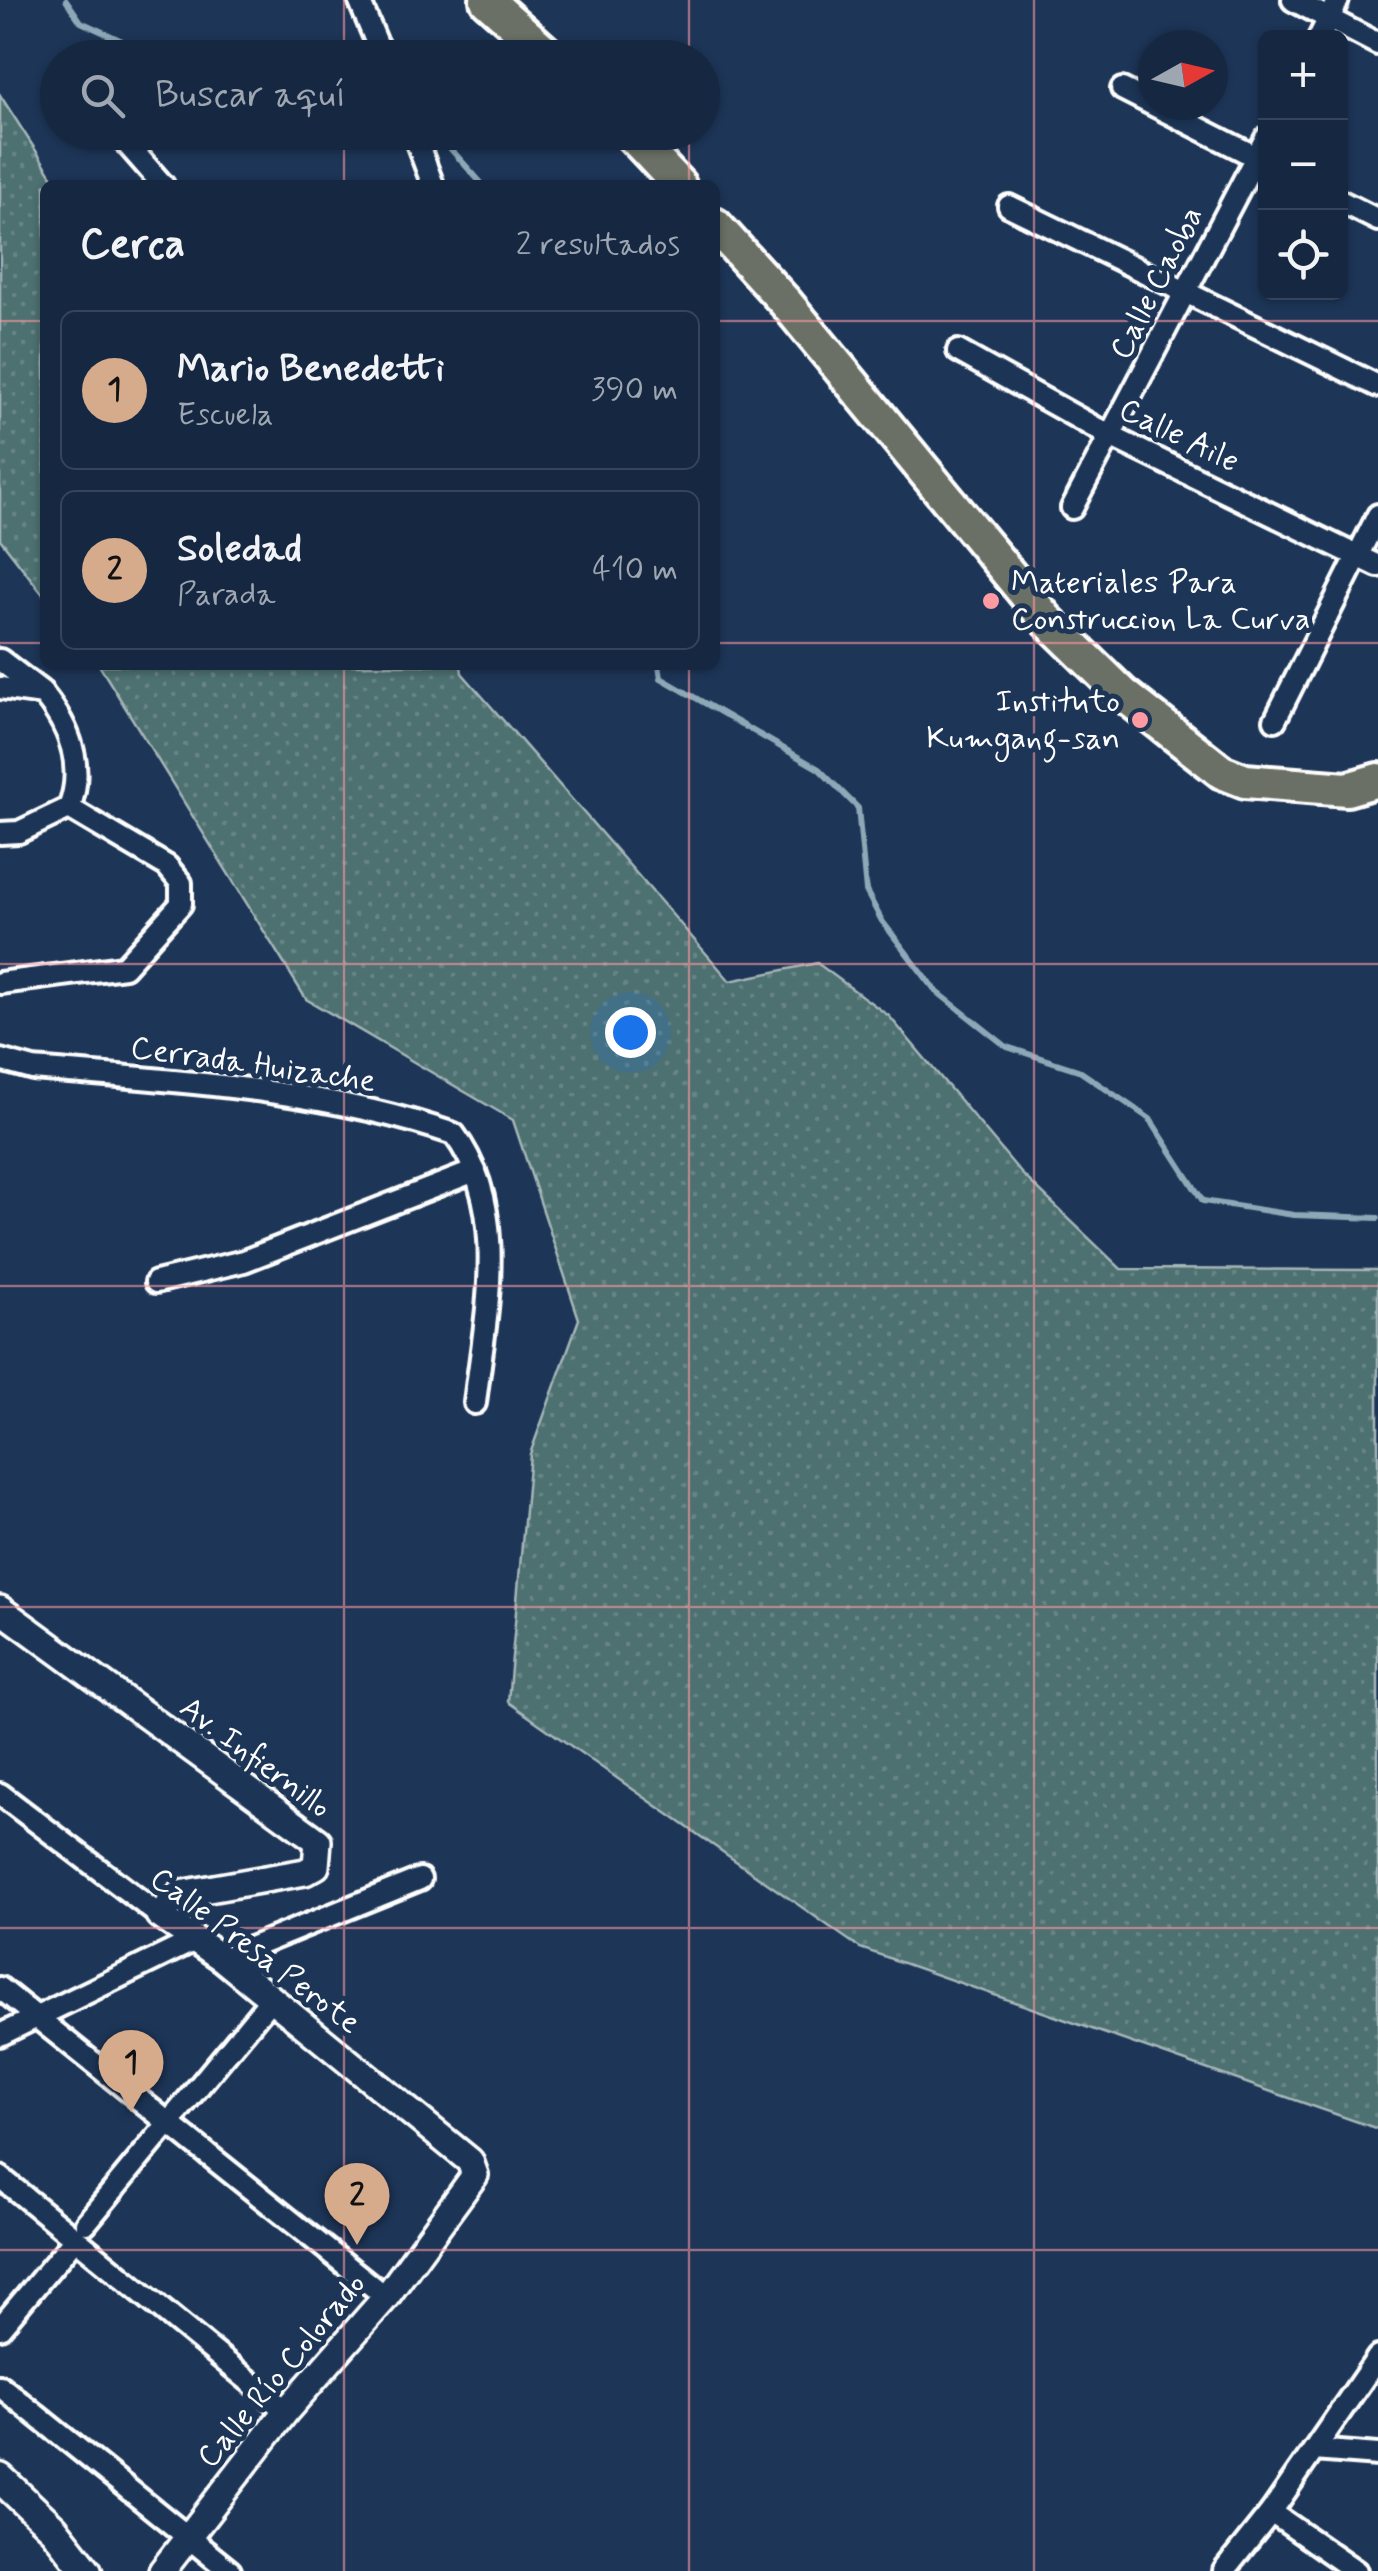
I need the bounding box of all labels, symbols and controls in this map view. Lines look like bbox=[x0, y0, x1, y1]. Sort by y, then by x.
north arrow bbox=[1138, 30, 1228, 120]
map controls bbox=[1258, 30, 1348, 300]
button: + bbox=[1258, 30, 1348, 120]
search box bbox=[40, 40, 720, 150]
icon: search bbox=[75, 68, 130, 123]
text: Buscar aquí bbox=[155, 71, 346, 120]
button: − bbox=[1258, 120, 1348, 210]
street label: Calle Caoba bbox=[1100, 199, 1214, 367]
button: locate bbox=[1258, 210, 1348, 300]
text: Cerca bbox=[80, 218, 185, 273]
text: 2 resultados bbox=[516, 224, 680, 266]
text: Mario Benedetti bbox=[177, 345, 444, 394]
text: 1 bbox=[107, 369, 122, 411]
text: 390 m bbox=[591, 369, 678, 411]
street label: Calle Aile bbox=[1112, 389, 1246, 483]
text: Escuela bbox=[177, 394, 274, 436]
text: Soledad bbox=[177, 525, 302, 574]
text: 2 bbox=[107, 549, 122, 591]
text: 410 m bbox=[592, 549, 678, 591]
place label: Materiales Para Construccion La Curva bbox=[1011, 562, 1311, 641]
text: Parada bbox=[177, 574, 275, 616]
marker: Materiales Para Construccion La Curva bbox=[980, 590, 1002, 612]
place label: Instituto Kumgang-san bbox=[926, 681, 1120, 763]
marker: Instituto Kumgang-san bbox=[1129, 709, 1151, 731]
your location bbox=[605, 1007, 656, 1058]
street label: Cerrada Huizache bbox=[128, 1027, 378, 1103]
street label: Av. Infiernillo bbox=[171, 1687, 339, 1829]
street label: Calle Presa Perote bbox=[141, 1858, 369, 2044]
pin: 1 bbox=[98, 2030, 164, 2112]
pin: 2 bbox=[324, 2162, 390, 2245]
street label: Calle Río Colorado bbox=[188, 2265, 376, 2477]

